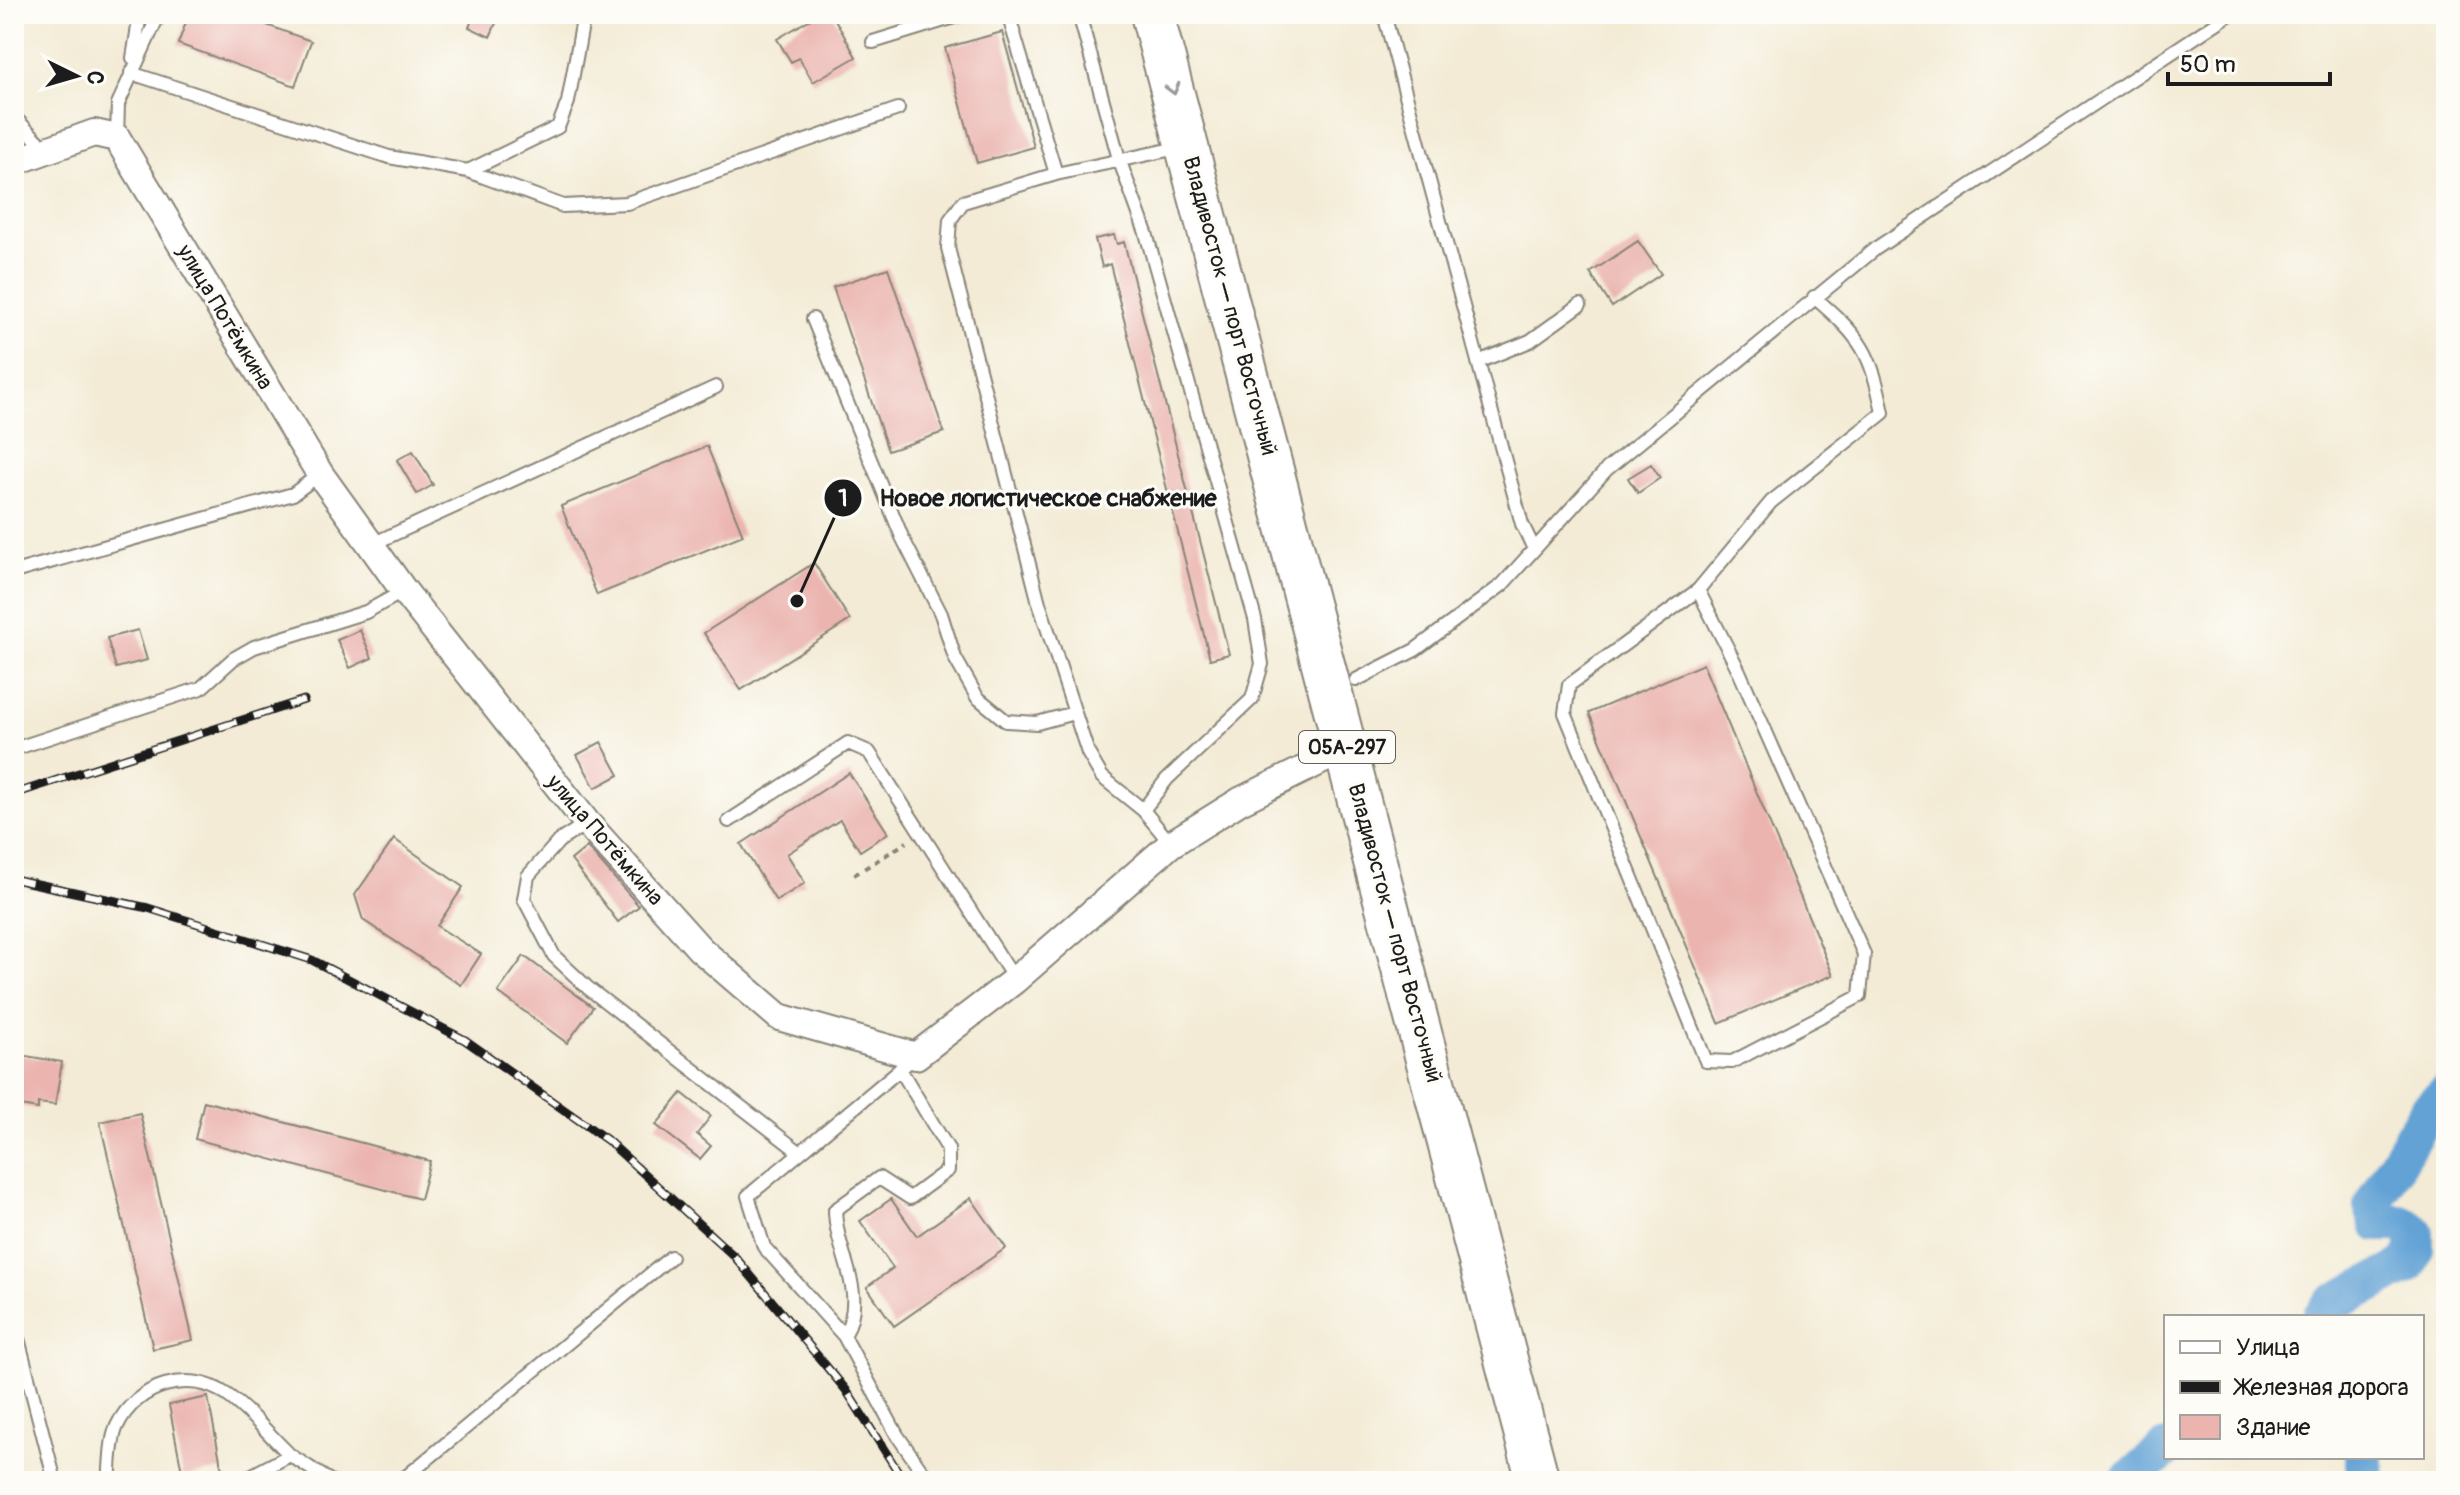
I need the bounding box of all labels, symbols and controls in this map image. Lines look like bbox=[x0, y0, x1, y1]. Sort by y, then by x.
north arrow bbox=[36, 36, 116, 116]
scale bar bbox=[2168, 36, 2330, 86]
text: 50 m bbox=[2180, 50, 2236, 79]
text: С bbox=[80, 70, 109, 86]
one-way arrow bbox=[1163, 82, 1180, 96]
street label: Владивосток — порт Восточный bbox=[1177, 153, 1283, 459]
street label: улица Потёмкина bbox=[170, 239, 279, 395]
callout: Новое логистическое снабжение bbox=[823, 474, 1232, 522]
text: 1 bbox=[838, 484, 848, 513]
text: Новое логистическое снабжение bbox=[879, 484, 1218, 513]
road number: 05А-297 bbox=[1299, 731, 1395, 763]
street label: улица Потёмкина bbox=[540, 768, 669, 911]
street label: Владивосток — порт Восточный bbox=[1342, 780, 1448, 1086]
legend bbox=[2164, 1315, 2424, 1459]
text: Улица bbox=[2236, 1333, 2300, 1362]
text: Железная дорога bbox=[2232, 1373, 2409, 1402]
text: Здание bbox=[2236, 1413, 2311, 1442]

